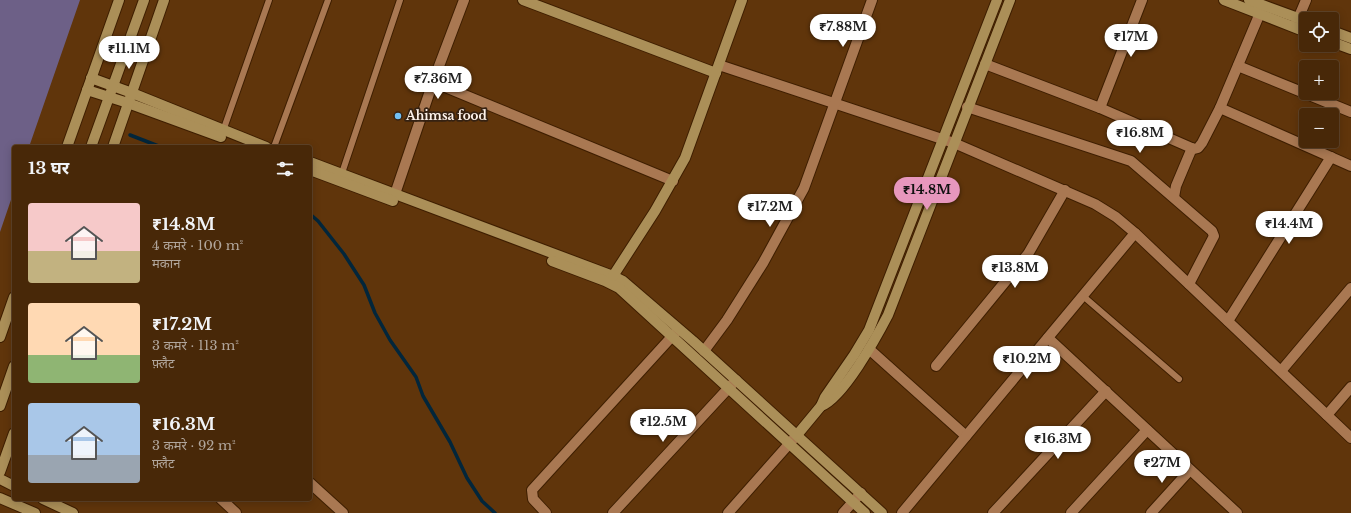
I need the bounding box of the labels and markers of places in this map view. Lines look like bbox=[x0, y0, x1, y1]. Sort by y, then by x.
pin: ₹7.88M bbox=[810, 14, 876, 48]
pin: ₹17M bbox=[1107, 24, 1155, 58]
pin: ₹11.1M bbox=[96, 36, 162, 70]
pin: ₹7.36M bbox=[405, 66, 471, 100]
place label: Ahimsa food bbox=[405, 108, 488, 123]
marker: Ahimsa food bbox=[393, 111, 403, 121]
pin: ₹16.8M bbox=[1107, 120, 1173, 154]
pin: ₹14.8M bbox=[894, 177, 960, 211]
pin: ₹17.2M bbox=[737, 194, 803, 228]
pin: ₹14.4M bbox=[1256, 211, 1322, 245]
pin: ₹13.8M bbox=[982, 255, 1048, 289]
pin: ₹10.2M bbox=[994, 346, 1060, 380]
pin: ₹12.5M bbox=[630, 409, 696, 443]
pin: ₹16.3M bbox=[1025, 426, 1091, 460]
pin: ₹27M bbox=[1138, 450, 1186, 484]

